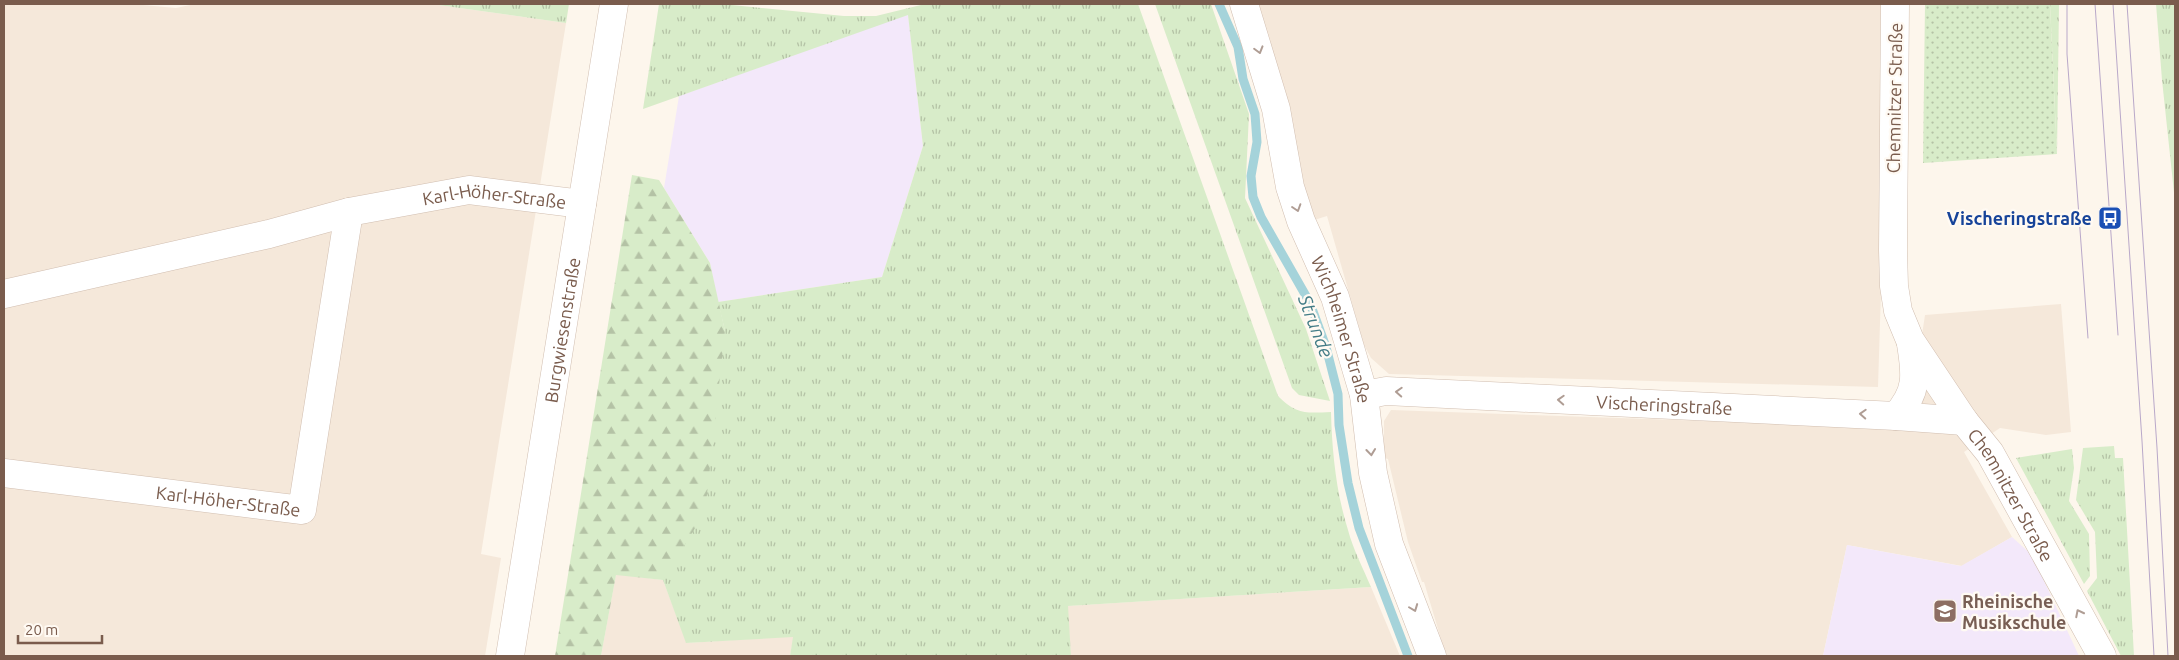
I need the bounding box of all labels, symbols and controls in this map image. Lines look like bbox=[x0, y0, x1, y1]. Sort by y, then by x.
street label: Chemnitzer Straße bbox=[1883, 22, 1905, 174]
one-way arrow bbox=[1254, 45, 1264, 54]
street label: Karl-Höher-Straße bbox=[421, 180, 567, 212]
one-way arrow bbox=[1291, 203, 1301, 211]
bus stop icon: Vischeringstraße bbox=[2097, 205, 2123, 231]
place label: Vischeringstraße bbox=[1947, 208, 2092, 228]
street label: Wichheimer Straße bbox=[1308, 253, 1375, 404]
street label: Burgwiesenstraße bbox=[541, 256, 583, 404]
water label: Strunde bbox=[1294, 291, 1338, 361]
one-way arrow bbox=[1395, 387, 1402, 397]
street label: Vischeringstraße bbox=[1596, 391, 1733, 418]
one-way arrow bbox=[1557, 394, 1565, 405]
one-way arrow bbox=[1859, 409, 1867, 420]
street label: Chemnitzer Straße bbox=[1964, 424, 2058, 565]
one-way arrow bbox=[1365, 448, 1376, 456]
street label: Karl-Höher-Straße bbox=[155, 482, 302, 520]
place label: Rheinische Musikschule bbox=[1962, 591, 2066, 632]
school or university icon: Rheinische Musikschule bbox=[1932, 598, 1958, 624]
one-way arrow bbox=[1407, 603, 1418, 612]
one-way arrow bbox=[2075, 609, 2085, 618]
scale bar bbox=[18, 612, 101, 644]
text: 20 m bbox=[25, 621, 58, 638]

